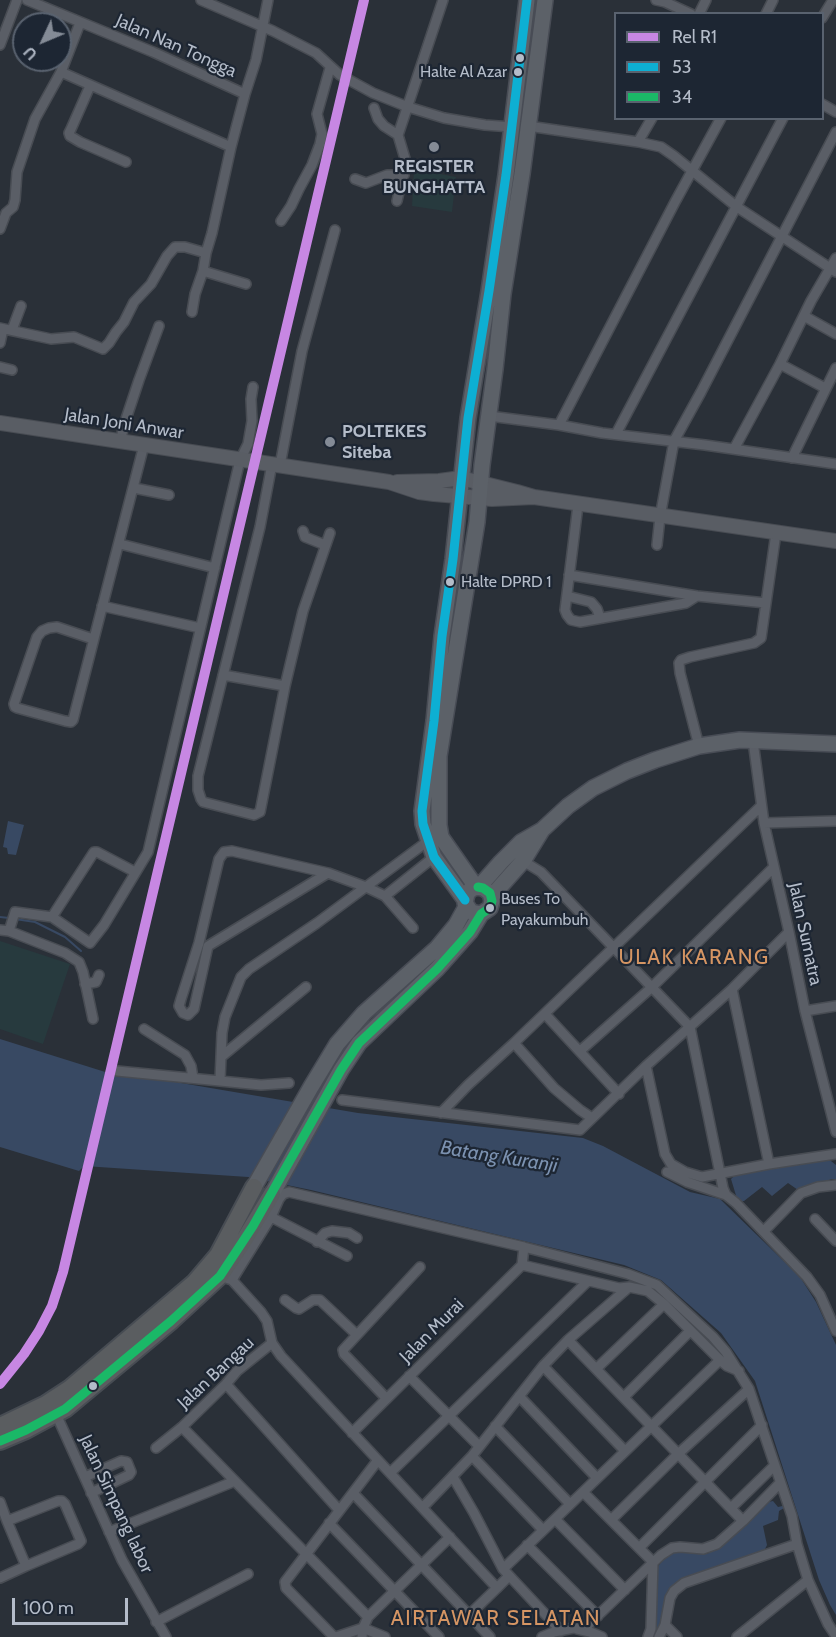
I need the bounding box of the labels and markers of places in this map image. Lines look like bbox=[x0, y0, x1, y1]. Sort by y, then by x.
unlabelled marker bbox=[514, 52, 526, 64]
place label: Halte Al Azar bbox=[420, 62, 507, 82]
marker: Halte Al Azar bbox=[512, 66, 524, 78]
marker: REGISTER BUNGHATTA bbox=[427, 140, 441, 154]
place label: REGISTER BUNGHATTA bbox=[383, 156, 485, 198]
place label: POLTEKES Siteba bbox=[342, 421, 426, 464]
marker: POLTEKES Siteba bbox=[323, 435, 337, 449]
place label: Halte DPRD 1 bbox=[461, 572, 552, 592]
marker: Halte DPRD 1 bbox=[444, 576, 456, 588]
place label: Buses To Payakumbuh bbox=[501, 889, 588, 927]
marker: Buses To Payakumbuh bbox=[484, 902, 496, 914]
unlabelled marker bbox=[87, 1380, 99, 1392]

